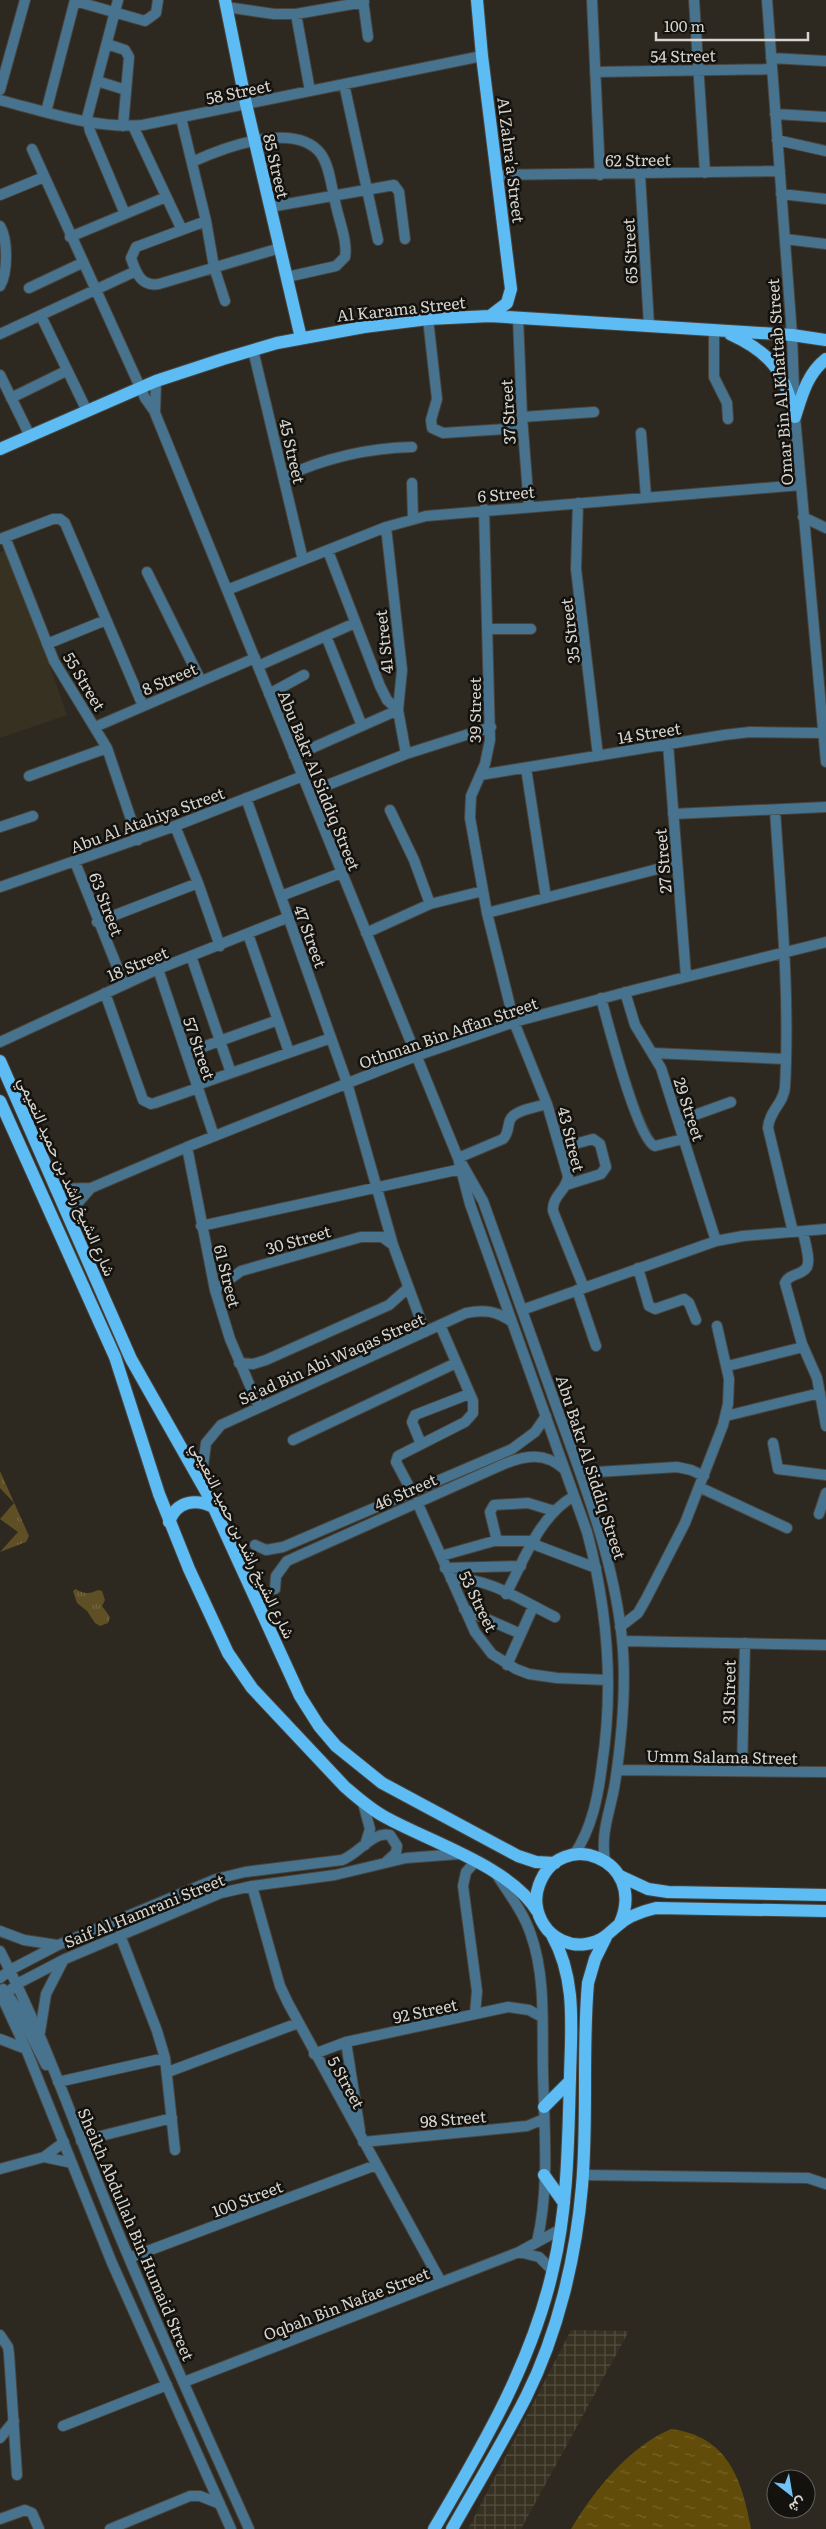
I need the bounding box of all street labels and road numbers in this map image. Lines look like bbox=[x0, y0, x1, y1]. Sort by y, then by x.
street label: 54 Street bbox=[650, 42, 717, 68]
street label: 58 Street bbox=[203, 72, 273, 110]
street label: Al Zahra'a Street bbox=[492, 96, 532, 225]
street label: 85 Street bbox=[258, 131, 296, 201]
street label: 62 Street bbox=[605, 146, 672, 172]
street label: 65 Street bbox=[615, 217, 643, 284]
street label: Omar Bin Al Khattab Street bbox=[760, 277, 798, 486]
street label: Al Karama Street bbox=[335, 289, 467, 327]
street label: 37 Street bbox=[493, 378, 521, 445]
street label: 45 Street bbox=[274, 416, 312, 486]
street label: 6 Street bbox=[476, 478, 536, 507]
street label: 35 Street bbox=[553, 596, 585, 665]
street label: 41 Street bbox=[368, 608, 398, 675]
street label: 55 Street bbox=[58, 647, 112, 716]
street label: 8 Street bbox=[138, 655, 201, 700]
street label: 39 Street bbox=[462, 676, 486, 743]
street label: Abu Bakr Al Siddiq Street bbox=[273, 686, 367, 874]
street label: 14 Street bbox=[616, 715, 683, 749]
street label: Abu Al Atahiya Street bbox=[66, 780, 228, 858]
street label: 27 Street bbox=[647, 827, 677, 894]
street label: 63 Street bbox=[84, 869, 130, 940]
street label: 47 Street bbox=[289, 901, 334, 971]
street label: 18 Street bbox=[103, 939, 172, 987]
street label: Othman Bin Affan Street bbox=[355, 990, 541, 1074]
street label: 57 Street bbox=[178, 1013, 222, 1083]
street label: شارع الشيخ راشد بن حميد النعيمي bbox=[10, 1073, 123, 1281]
street label: 29 Street bbox=[668, 1074, 712, 1144]
street label: 43 Street bbox=[552, 1104, 592, 1175]
street label: 30 Street bbox=[263, 1218, 334, 1260]
street label: 61 Street bbox=[209, 1242, 248, 1311]
street label: Sa'ad Bin Abi Waqas Street bbox=[234, 1306, 429, 1410]
street label: Abu Bakr Al Siddiq Street bbox=[551, 1372, 633, 1563]
street label: شارع الشيخ راشد بن حميد النعيمي bbox=[183, 1438, 302, 1644]
street label: 46 Street bbox=[370, 1466, 441, 1515]
street label: 53 Street bbox=[454, 1566, 504, 1636]
street label: 31 Street bbox=[715, 1659, 741, 1724]
street label: Umm Salama Street bbox=[646, 1743, 799, 1769]
street label: Saif Al Hamrani Street bbox=[60, 1867, 228, 1953]
street label: 92 Street bbox=[391, 1991, 460, 2029]
street label: 5 Street bbox=[323, 2051, 372, 2113]
street label: 98 Street bbox=[419, 2103, 488, 2133]
street label: Sheikh Abdullah Bin Humaid Street bbox=[73, 2104, 201, 2365]
street label: 100 Street bbox=[208, 2173, 286, 2222]
street label: Oqbah Bin Nafae Street bbox=[259, 2260, 433, 2346]

